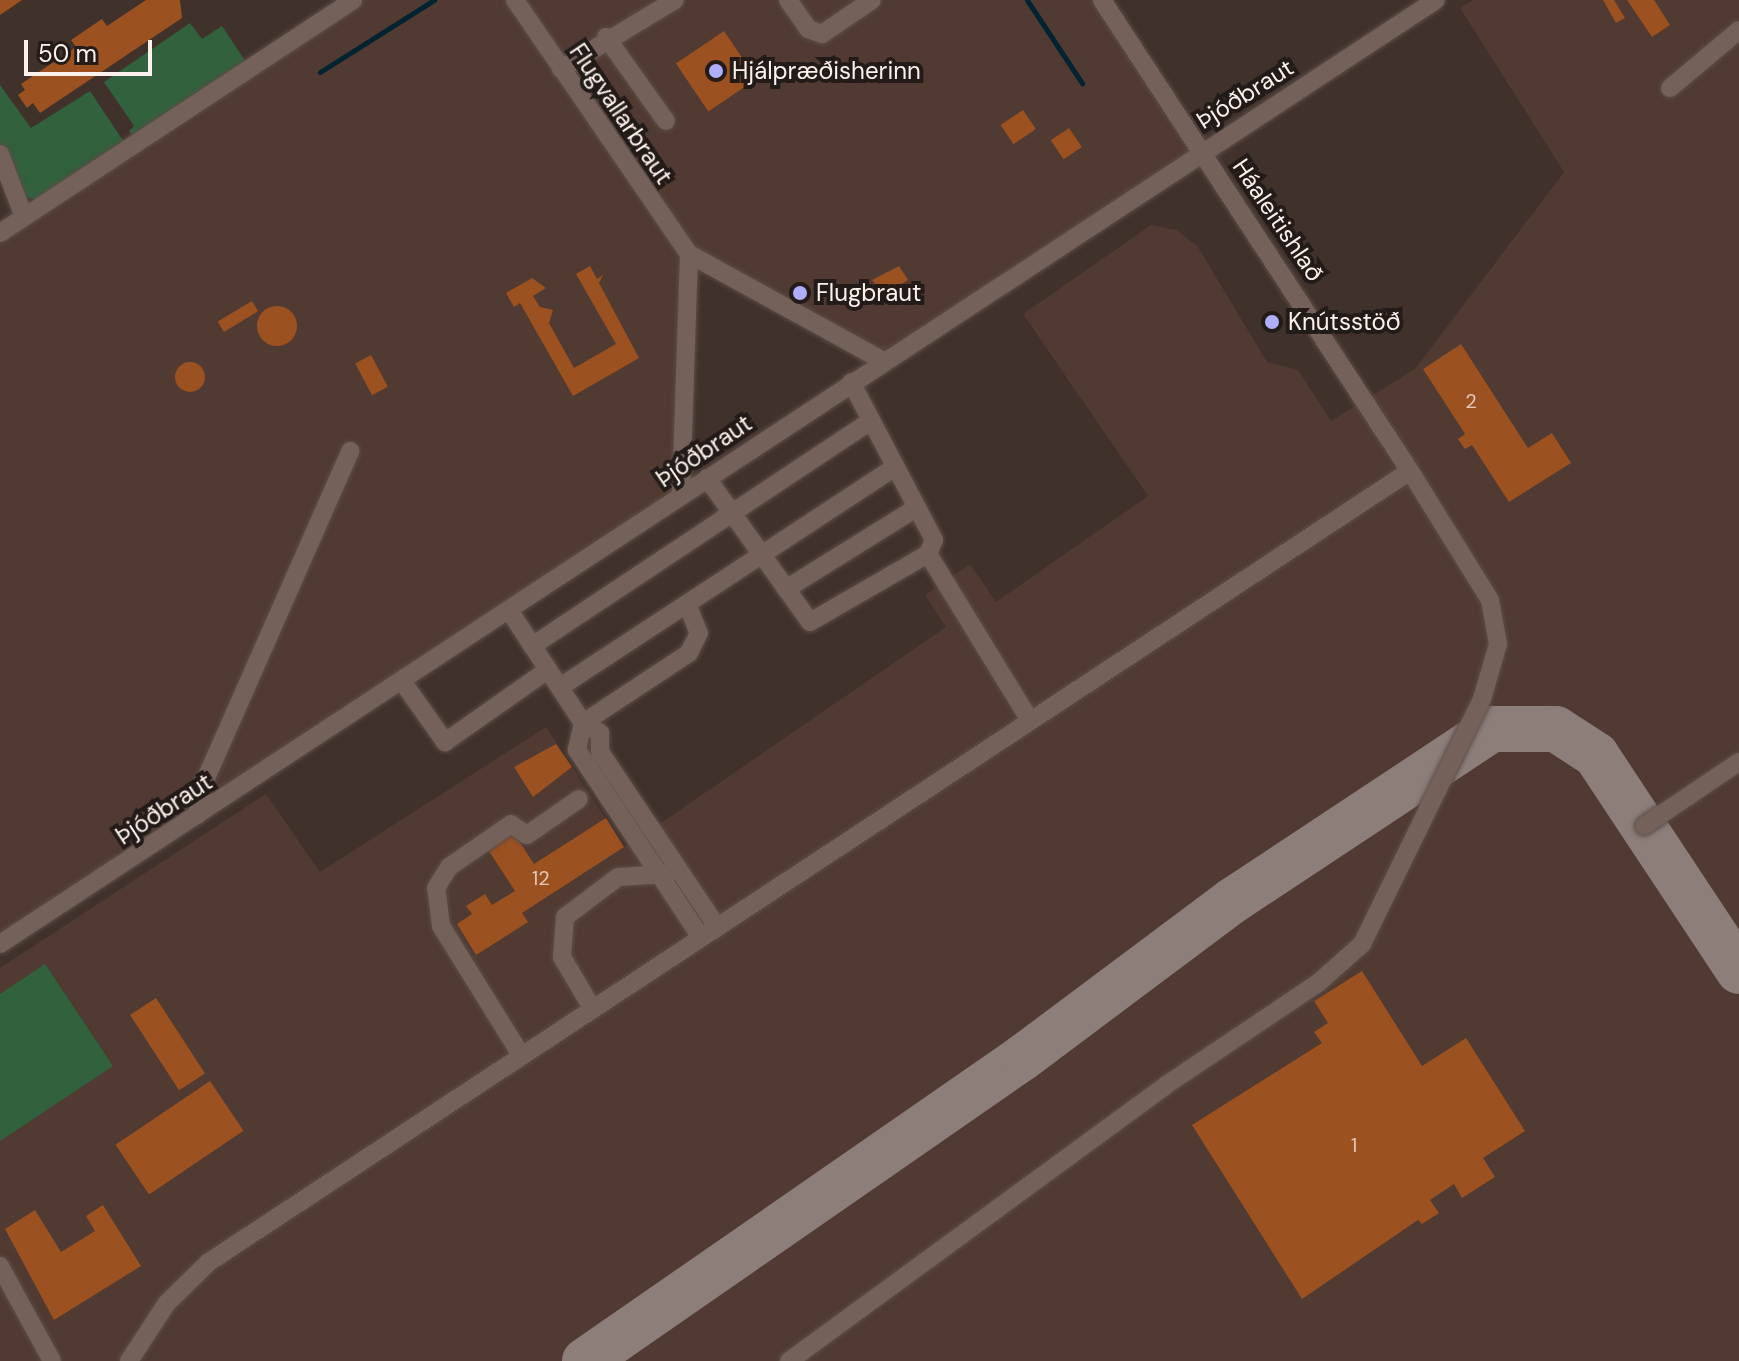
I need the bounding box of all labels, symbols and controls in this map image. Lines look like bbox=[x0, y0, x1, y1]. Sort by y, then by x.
scale bar bbox=[28, 24, 156, 74]
text: 50 m bbox=[38, 38, 97, 69]
street label: Flugvallarbraut bbox=[563, 38, 679, 190]
street label: Þjóðbraut bbox=[1191, 53, 1299, 135]
place label: Hjálpræðisherinn bbox=[732, 57, 921, 85]
marker: Hjálpræðisherinn bbox=[707, 62, 725, 80]
street label: Háaleitishlað bbox=[1227, 153, 1329, 287]
place label: Flugbraut bbox=[816, 279, 921, 307]
marker: Flugbraut bbox=[791, 284, 809, 302]
place label: Knútsstöð bbox=[1288, 308, 1401, 336]
marker: Knútsstöð bbox=[1263, 313, 1281, 331]
house number: 2 bbox=[1465, 389, 1477, 413]
street label: Þjóðbraut bbox=[651, 409, 757, 493]
street label: Þjóðbraut bbox=[110, 767, 218, 851]
house number: 12 bbox=[532, 866, 550, 890]
house number: 1 bbox=[1351, 1133, 1357, 1157]

